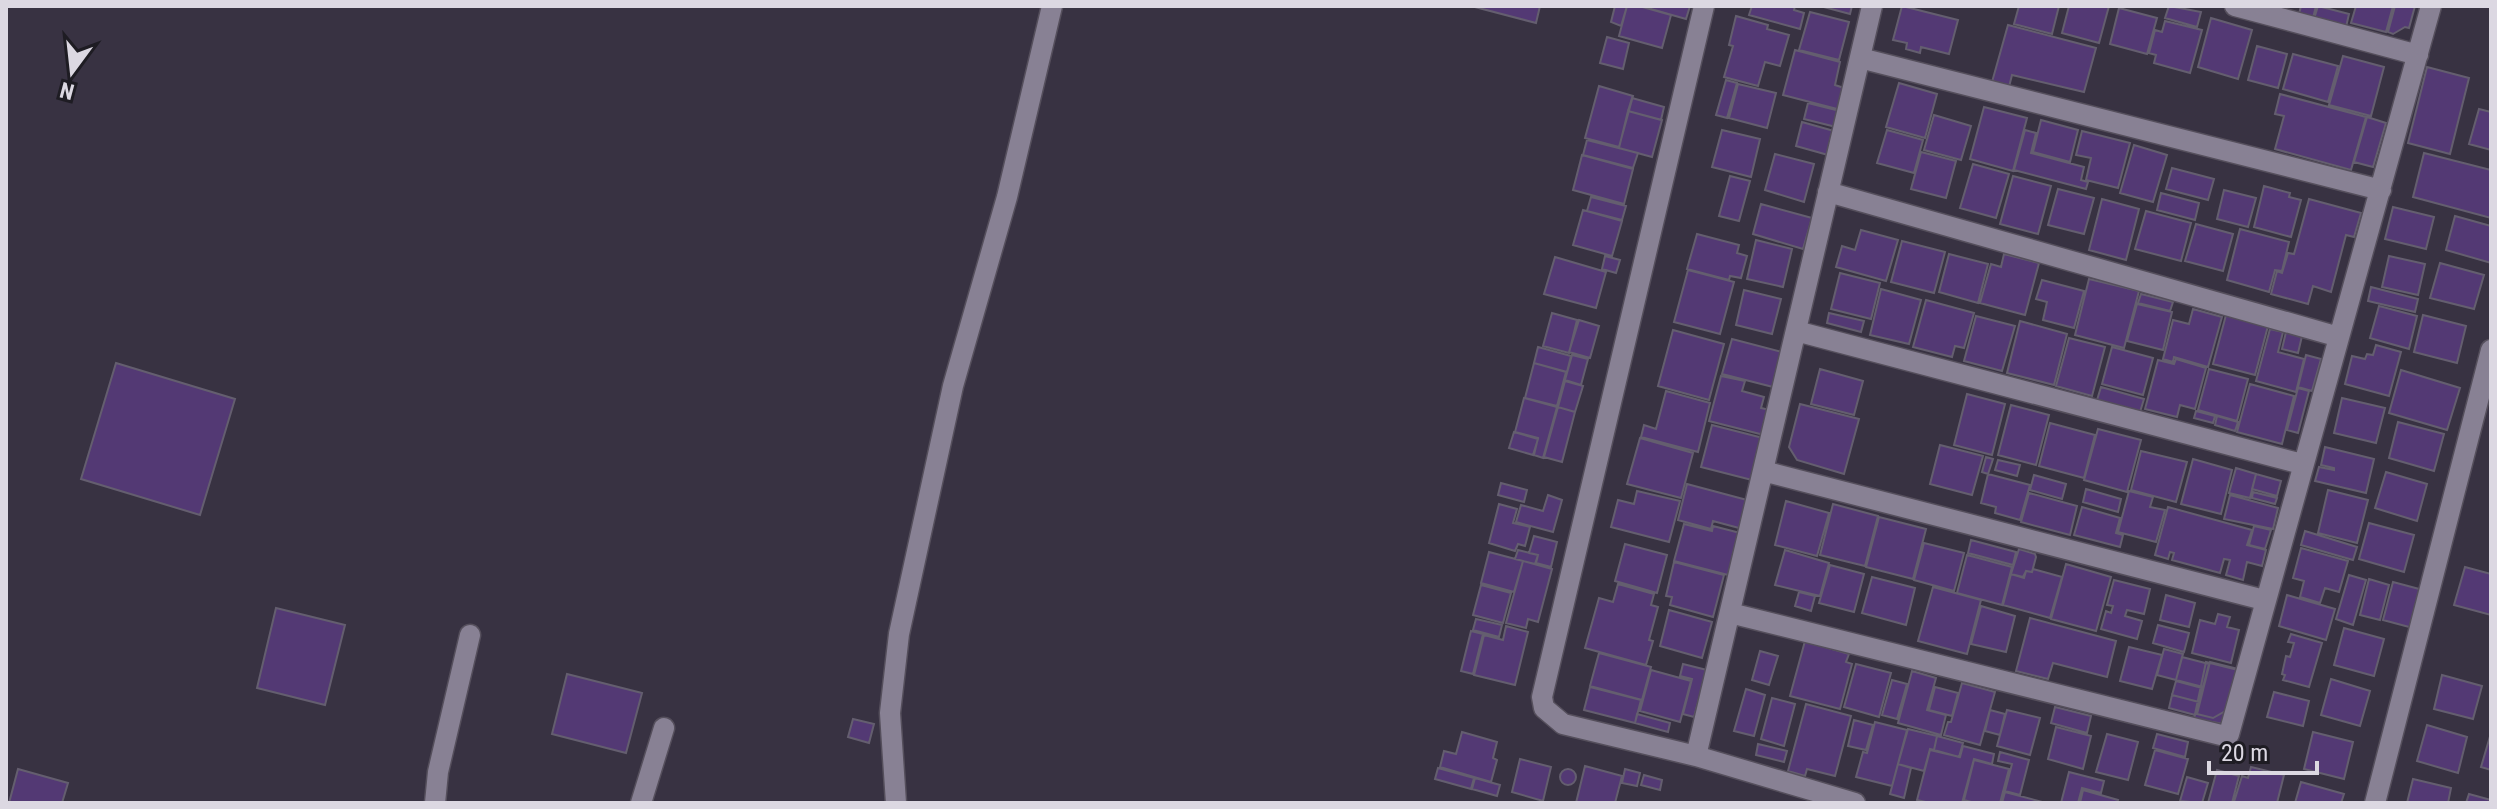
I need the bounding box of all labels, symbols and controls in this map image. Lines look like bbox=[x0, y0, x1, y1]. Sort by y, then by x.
north arrow bbox=[32, 32, 112, 112]
text: N bbox=[57, 77, 77, 105]
scale bar bbox=[2209, 725, 2317, 775]
text: 20 m bbox=[2221, 739, 2268, 767]

